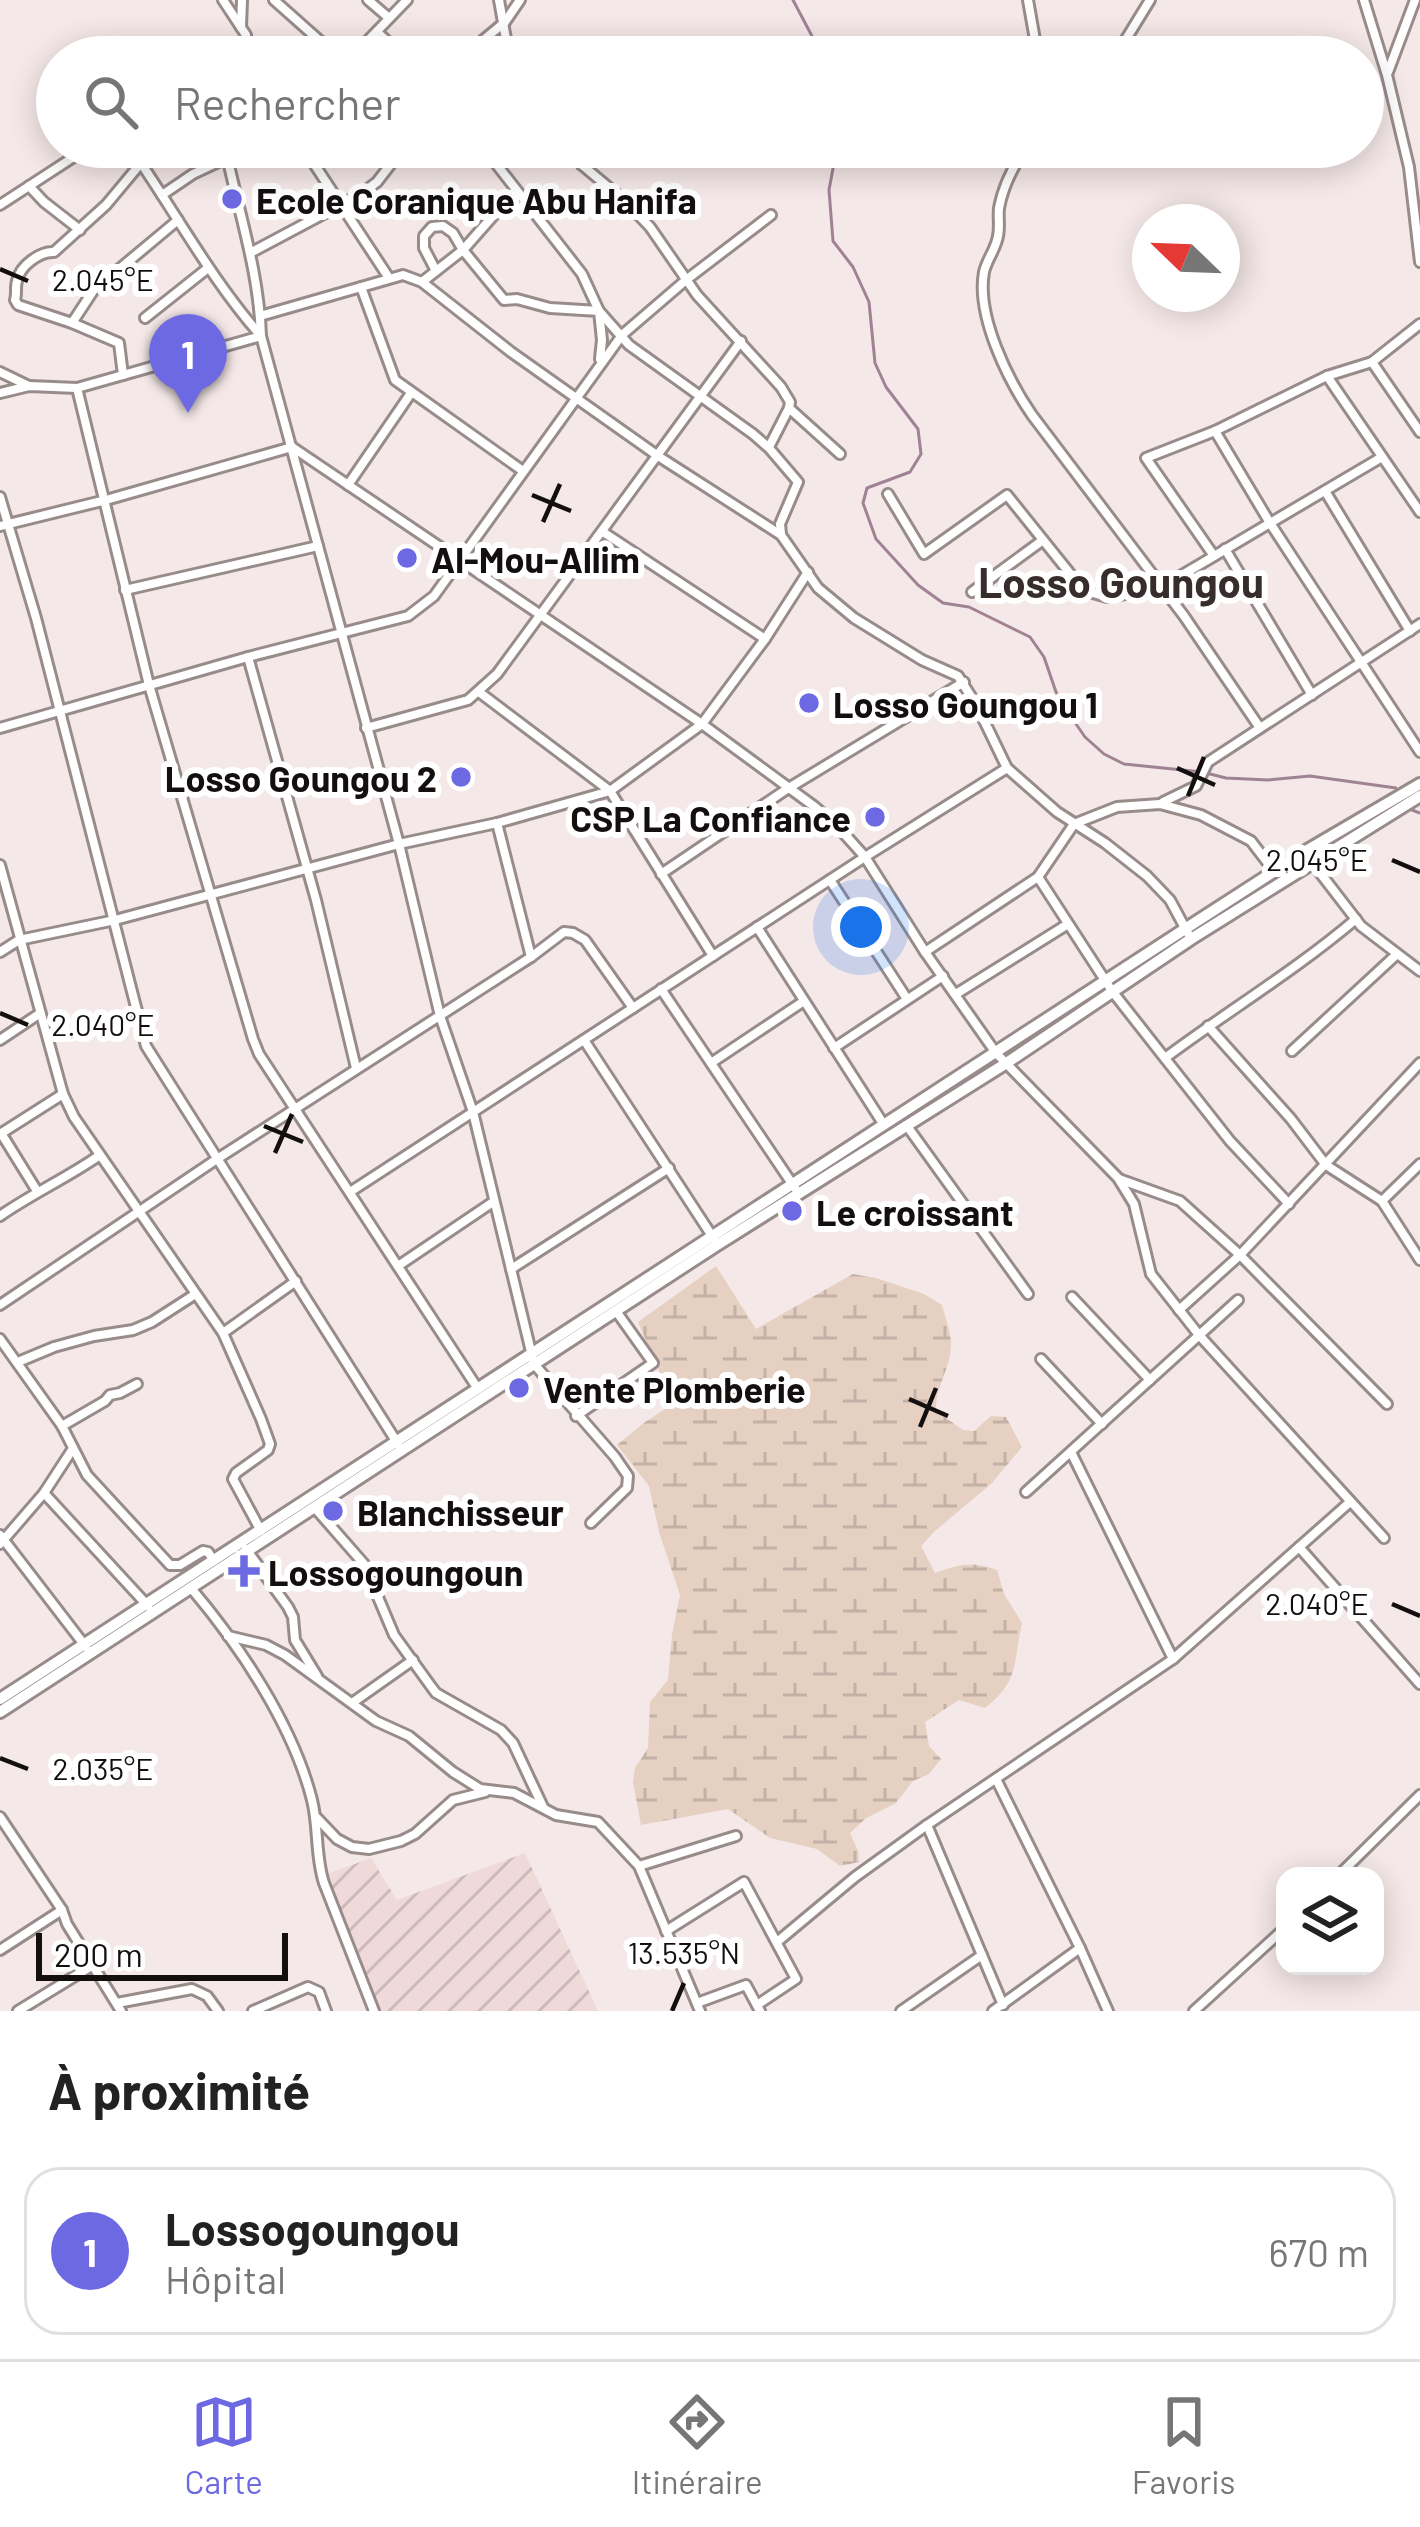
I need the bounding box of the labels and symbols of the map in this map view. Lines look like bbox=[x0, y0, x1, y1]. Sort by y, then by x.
place label: Ecole Coranique Abu Hanifa bbox=[256, 178, 697, 221]
marker: Ecole Coranique Abu Hanifa bbox=[219, 186, 245, 212]
north arrow bbox=[1132, 204, 1240, 312]
text: 2.045°E bbox=[52, 261, 154, 297]
pin: 1 bbox=[149, 314, 227, 413]
place label: Al-Mou-Allim bbox=[431, 537, 640, 580]
marker: Al-Mou-Allim bbox=[394, 545, 420, 571]
district label: Losso Goungou bbox=[978, 556, 1264, 607]
place label: Losso Goungou 1 bbox=[833, 682, 1098, 725]
marker: Losso Goungou 1 bbox=[796, 690, 822, 716]
place label: Losso Goungou 2 bbox=[165, 756, 437, 799]
marker: Losso Goungou 2 bbox=[448, 764, 474, 790]
place label: CSP La Confiance bbox=[570, 796, 851, 839]
marker: CSP La Confiance bbox=[862, 804, 888, 830]
text: 2.045°E bbox=[1266, 841, 1368, 877]
your location bbox=[831, 897, 891, 957]
text: 2.040°E bbox=[51, 1006, 155, 1042]
place label: Le croissant bbox=[816, 1190, 1014, 1233]
marker: Le croissant bbox=[779, 1198, 805, 1224]
place label: Vente Plomberie bbox=[543, 1367, 806, 1410]
marker: Vente Plomberie bbox=[506, 1375, 532, 1401]
place label: Blanchisseur bbox=[357, 1490, 564, 1533]
marker: Blanchisseur bbox=[320, 1498, 346, 1524]
place label: Lossogoungoun bbox=[268, 1550, 523, 1593]
marker: Lossogoungoun bbox=[231, 1558, 257, 1584]
text: 2.040°E bbox=[1265, 1585, 1369, 1621]
text: 2.035°E bbox=[53, 1750, 153, 1786]
scale bar bbox=[36, 1927, 288, 1980]
text: 13.535°N bbox=[628, 1934, 740, 1970]

